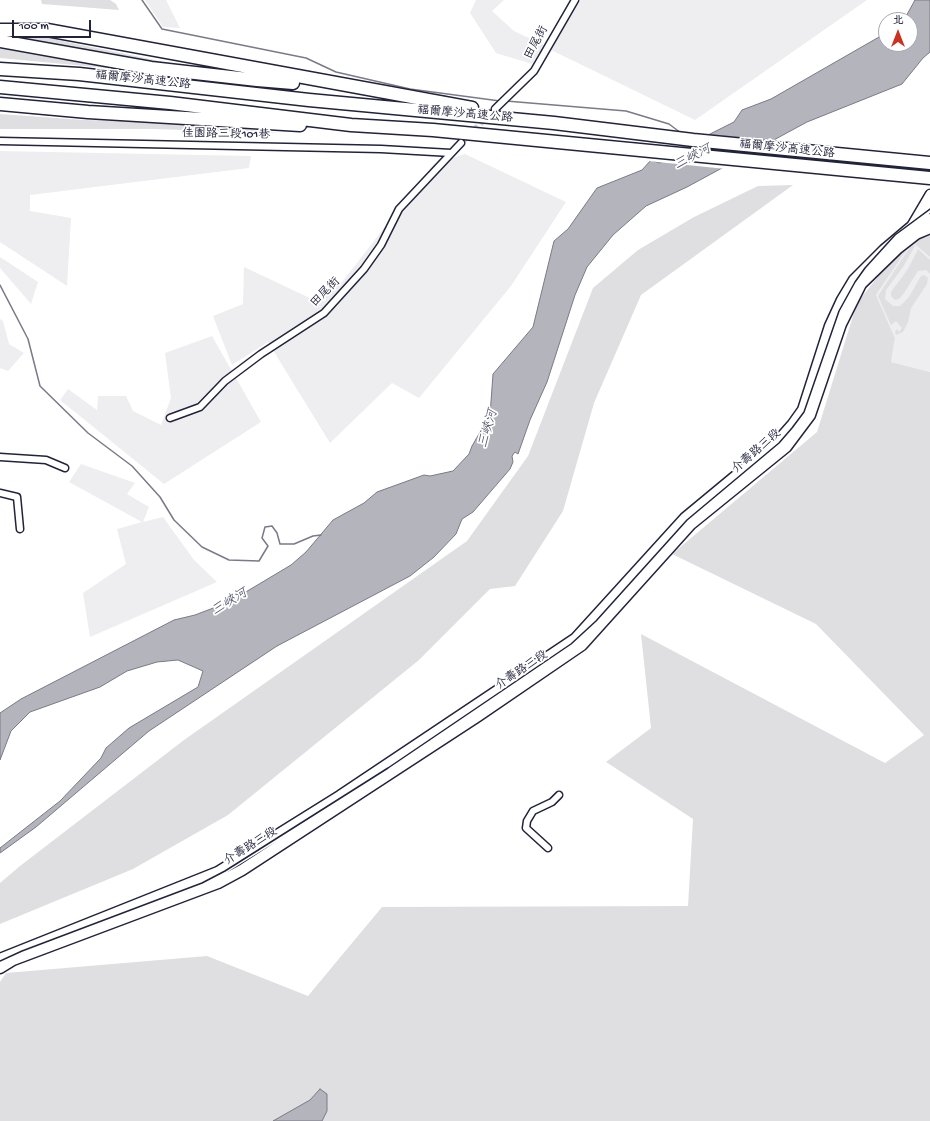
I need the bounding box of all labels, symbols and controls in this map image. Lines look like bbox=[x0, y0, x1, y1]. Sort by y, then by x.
scale bar bbox=[14, 12, 93, 38]
north arrow bbox=[878, 12, 918, 52]
text: 北 bbox=[893, 15, 904, 27]
text: 100 m bbox=[19, 20, 49, 34]
street label: 田尾街 bbox=[522, 24, 552, 62]
street label: 福爾摩沙高速公路 bbox=[95, 69, 191, 93]
street label: 福爾摩沙高速公路 bbox=[417, 104, 513, 126]
street label: 佳園路三段101巷 bbox=[182, 127, 270, 143]
street label: 福爾摩沙高速公路 bbox=[739, 138, 835, 162]
water label: 三峽河 bbox=[672, 142, 714, 174]
street label: 田尾街 bbox=[308, 275, 344, 311]
water label: 三峽河 bbox=[476, 408, 502, 450]
street label: 介壽路三段 bbox=[730, 427, 784, 477]
water label: 三峽河 bbox=[209, 586, 251, 620]
street label: 介壽路三段 bbox=[493, 648, 551, 694]
street label: 介壽路三段 bbox=[222, 825, 280, 869]

